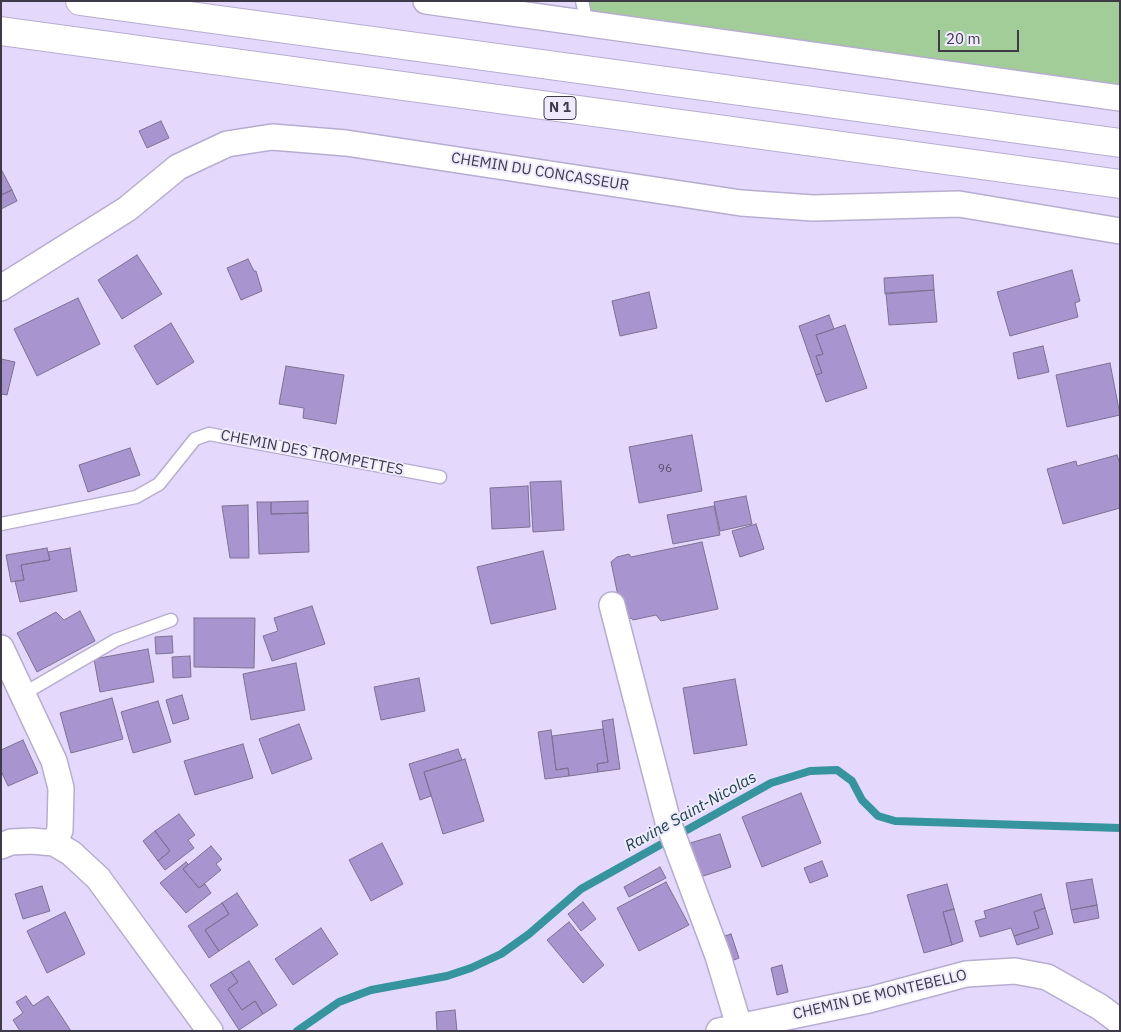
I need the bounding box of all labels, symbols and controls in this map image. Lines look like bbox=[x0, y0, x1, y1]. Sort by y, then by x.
scale bar bbox=[941, 20, 1022, 52]
text: 20 m bbox=[946, 29, 981, 48]
road number: N 1 bbox=[544, 96, 576, 120]
street label: CHEMIN DU CONCASSEUR bbox=[450, 149, 630, 195]
street label: CHEMIN DES TROMPETTES bbox=[219, 426, 405, 480]
house number: 96 bbox=[658, 462, 672, 476]
water label: Ravine Saint-Nicolas bbox=[622, 768, 760, 856]
street label: CHEMIN DE MONTEBELLO bbox=[791, 966, 969, 1024]

